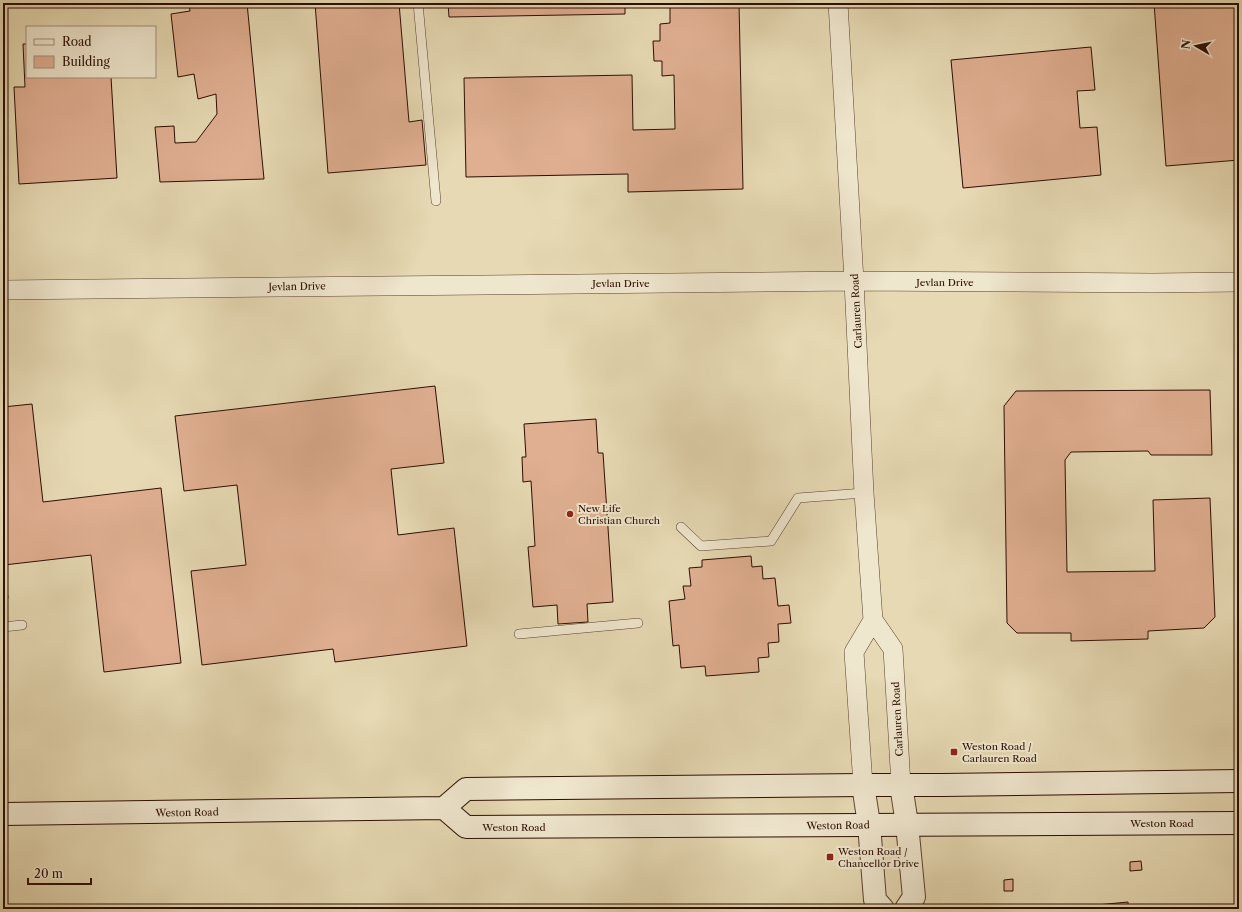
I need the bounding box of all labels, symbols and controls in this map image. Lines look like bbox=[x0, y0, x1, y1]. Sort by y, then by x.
legend bbox=[26, 26, 156, 78]
north arrow bbox=[1176, 26, 1216, 66]
text: Road bbox=[62, 34, 92, 49]
text: N bbox=[1178, 38, 1194, 50]
text: Building bbox=[62, 54, 110, 69]
street label: Carlauren Road bbox=[848, 273, 865, 349]
street label: Jevlan Drive bbox=[914, 276, 974, 289]
street label: Jevlan Drive bbox=[590, 277, 650, 290]
street label: Jevlan Drive bbox=[266, 279, 326, 294]
place label: New Life Christian Church bbox=[578, 502, 661, 527]
marker: New Life Christian Church bbox=[565, 509, 575, 519]
street label: Carlauren Road bbox=[889, 681, 906, 757]
place label: Weston Road / Carlauren Road bbox=[961, 740, 1037, 765]
marker: Weston Road / Carlauren Road bbox=[949, 747, 959, 757]
street label: Weston Road bbox=[154, 805, 219, 820]
street label: Weston Road bbox=[1129, 817, 1194, 830]
street label: Weston Road bbox=[805, 818, 870, 833]
street label: Weston Road bbox=[481, 821, 546, 834]
place label: Weston Road / Chancellor Drive bbox=[837, 845, 919, 870]
marker: Weston Road / Chancellor Drive bbox=[825, 852, 835, 862]
scale bar bbox=[28, 860, 91, 886]
text: 20 m bbox=[34, 866, 63, 881]

